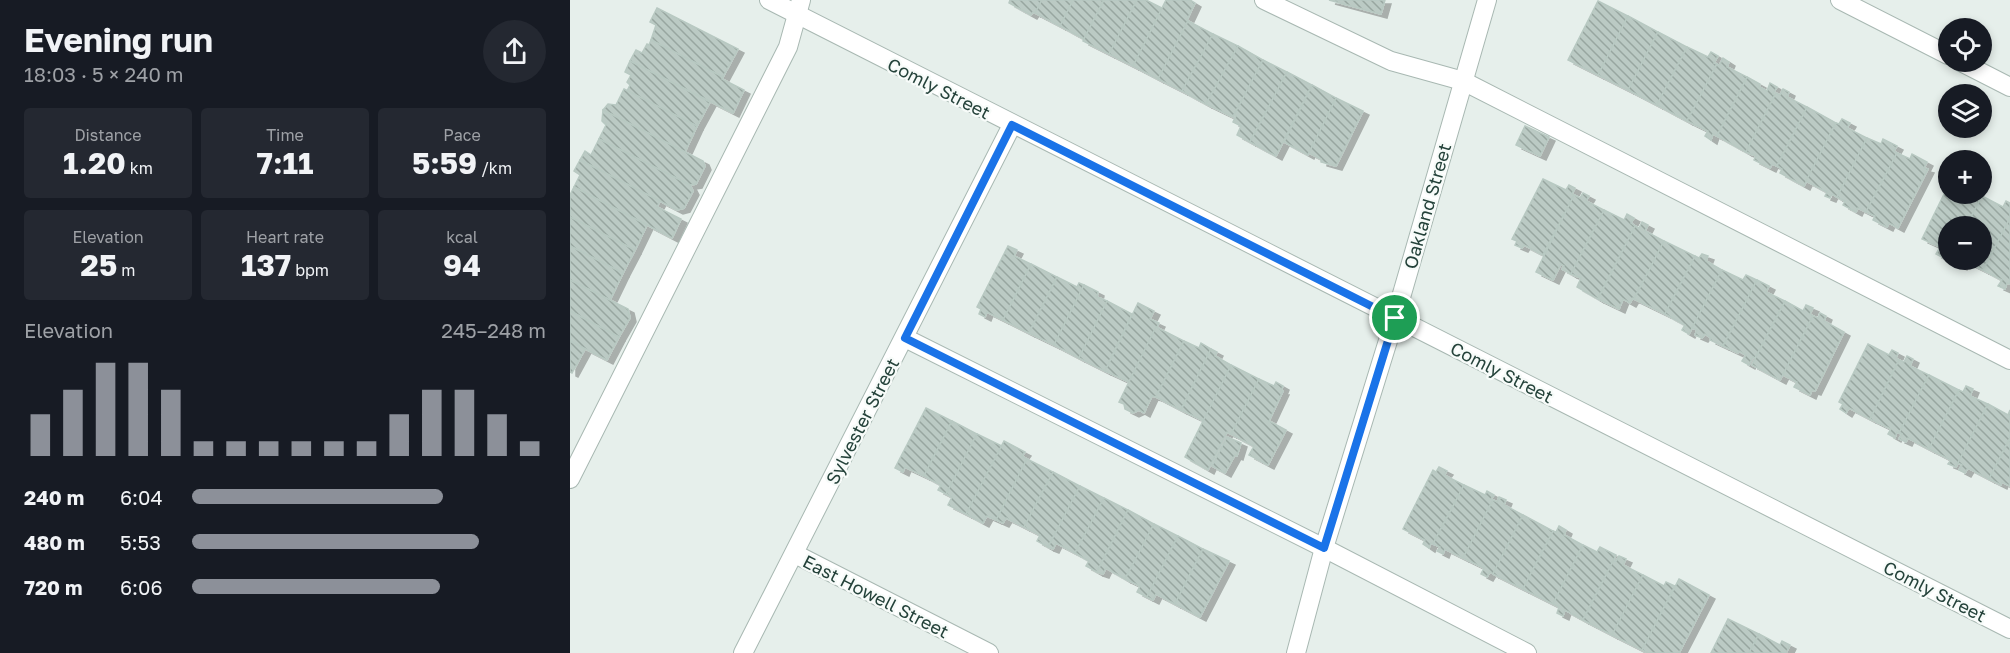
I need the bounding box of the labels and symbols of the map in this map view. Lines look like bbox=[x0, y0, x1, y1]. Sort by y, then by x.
street label: Comly Street bbox=[884, 53, 994, 123]
street label: Oakland Street bbox=[1399, 141, 1455, 271]
pin bbox=[1369, 292, 1420, 343]
street label: Comly Street bbox=[1447, 337, 1557, 407]
street label: Sylvester Street bbox=[821, 354, 903, 488]
street label: East Howell Street bbox=[799, 550, 953, 642]
street label: Comly Street bbox=[1880, 556, 1990, 626]

